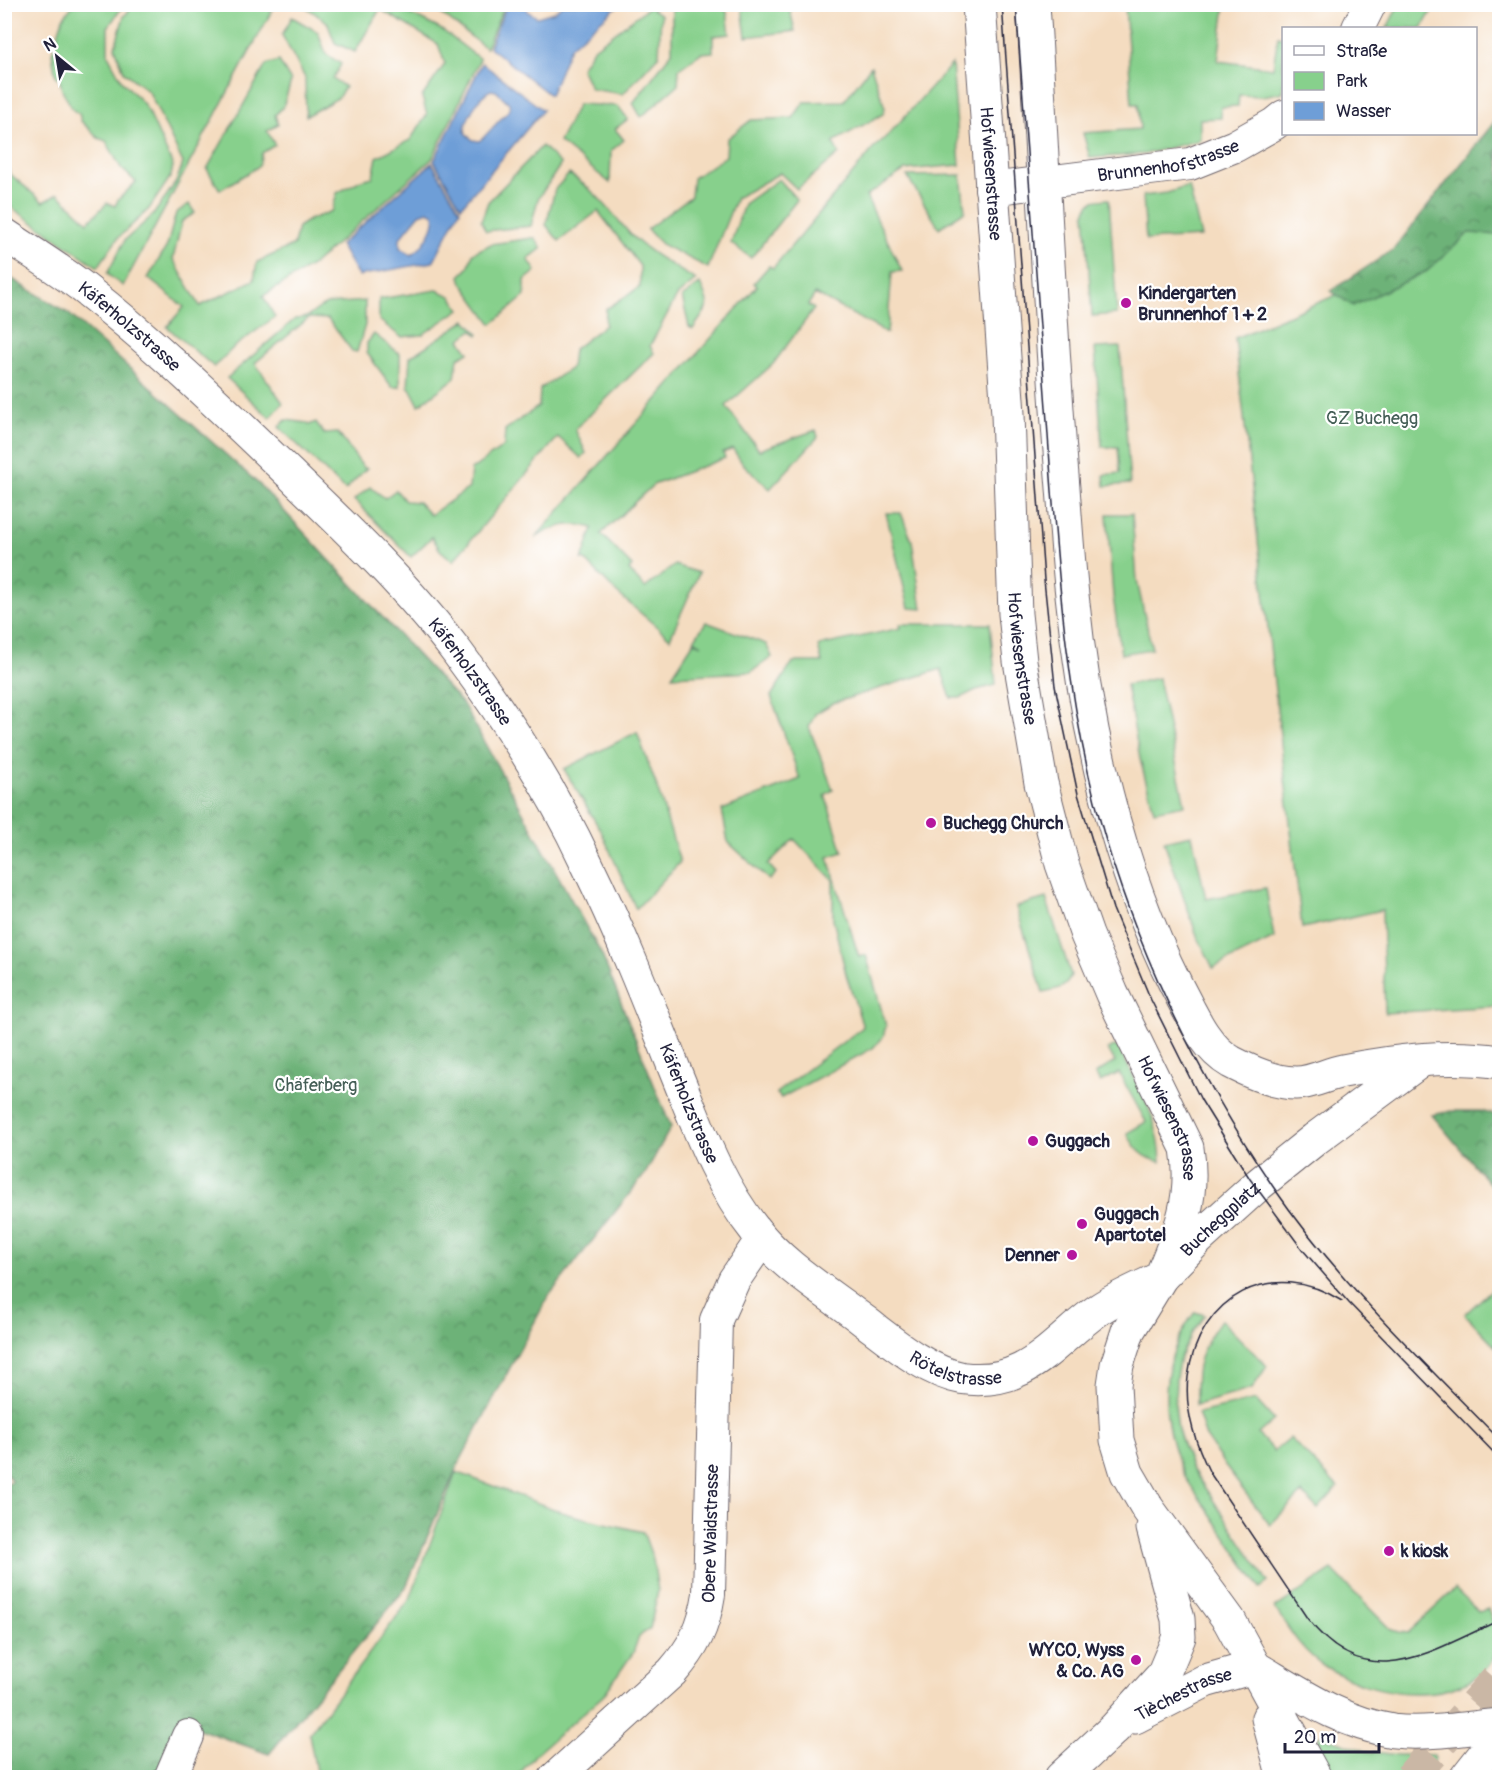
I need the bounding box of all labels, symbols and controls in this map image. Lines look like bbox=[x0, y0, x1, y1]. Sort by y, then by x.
north arrow bbox=[27, 27, 87, 87]
legend bbox=[1282, 27, 1477, 135]
text: N bbox=[40, 33, 60, 56]
text: Straße bbox=[1336, 40, 1387, 63]
text: Park bbox=[1336, 70, 1368, 93]
text: Wasser bbox=[1336, 100, 1392, 123]
street label: Hofwiesenstrasse bbox=[974, 106, 1007, 241]
street label: Brunnenhofstrasse bbox=[1096, 134, 1243, 188]
street label: Käferholzstrasse bbox=[73, 277, 185, 377]
place label: Kindergarten Brunnenhof 1 + 2 bbox=[1138, 282, 1267, 326]
marker: Kindergarten Brunnenhof 1 + 2 bbox=[1119, 296, 1133, 310]
park label: GZ Buchegg bbox=[1326, 407, 1418, 430]
street label: Hofwiesenstrasse bbox=[1002, 591, 1042, 727]
street label: Käferholzstrasse bbox=[423, 613, 517, 730]
place label: Buchegg Church bbox=[943, 812, 1064, 835]
marker: Buchegg Church bbox=[924, 816, 938, 830]
street label: Käferholzstrasse bbox=[654, 1040, 724, 1168]
street label: Hofwiesenstrasse bbox=[1132, 1052, 1200, 1181]
park label: Chäferberg bbox=[275, 1074, 357, 1097]
place label: Guggach bbox=[1045, 1130, 1111, 1153]
marker: Guggach bbox=[1026, 1134, 1040, 1148]
street label: Bucheggplatz bbox=[1176, 1177, 1266, 1262]
place label: Guggach Apartotel bbox=[1094, 1203, 1166, 1247]
marker: Guggach Apartotel bbox=[1075, 1217, 1089, 1231]
place label: Denner bbox=[1005, 1244, 1061, 1267]
marker: Denner bbox=[1065, 1248, 1079, 1262]
street label: Rötelstrasse bbox=[905, 1346, 1004, 1391]
street label: Obere Waidstrasse bbox=[697, 1464, 724, 1605]
place label: k kiosk bbox=[1400, 1540, 1449, 1563]
marker: k kiosk bbox=[1382, 1544, 1396, 1558]
place label: WYCO, Wyss & Co. AG bbox=[1029, 1639, 1125, 1683]
marker: WYCO, Wyss & Co. AG bbox=[1129, 1653, 1143, 1667]
street label: Tièchestrasse bbox=[1132, 1663, 1235, 1727]
scale bar bbox=[1285, 1716, 1380, 1754]
text: 20 m bbox=[1294, 1726, 1336, 1749]

